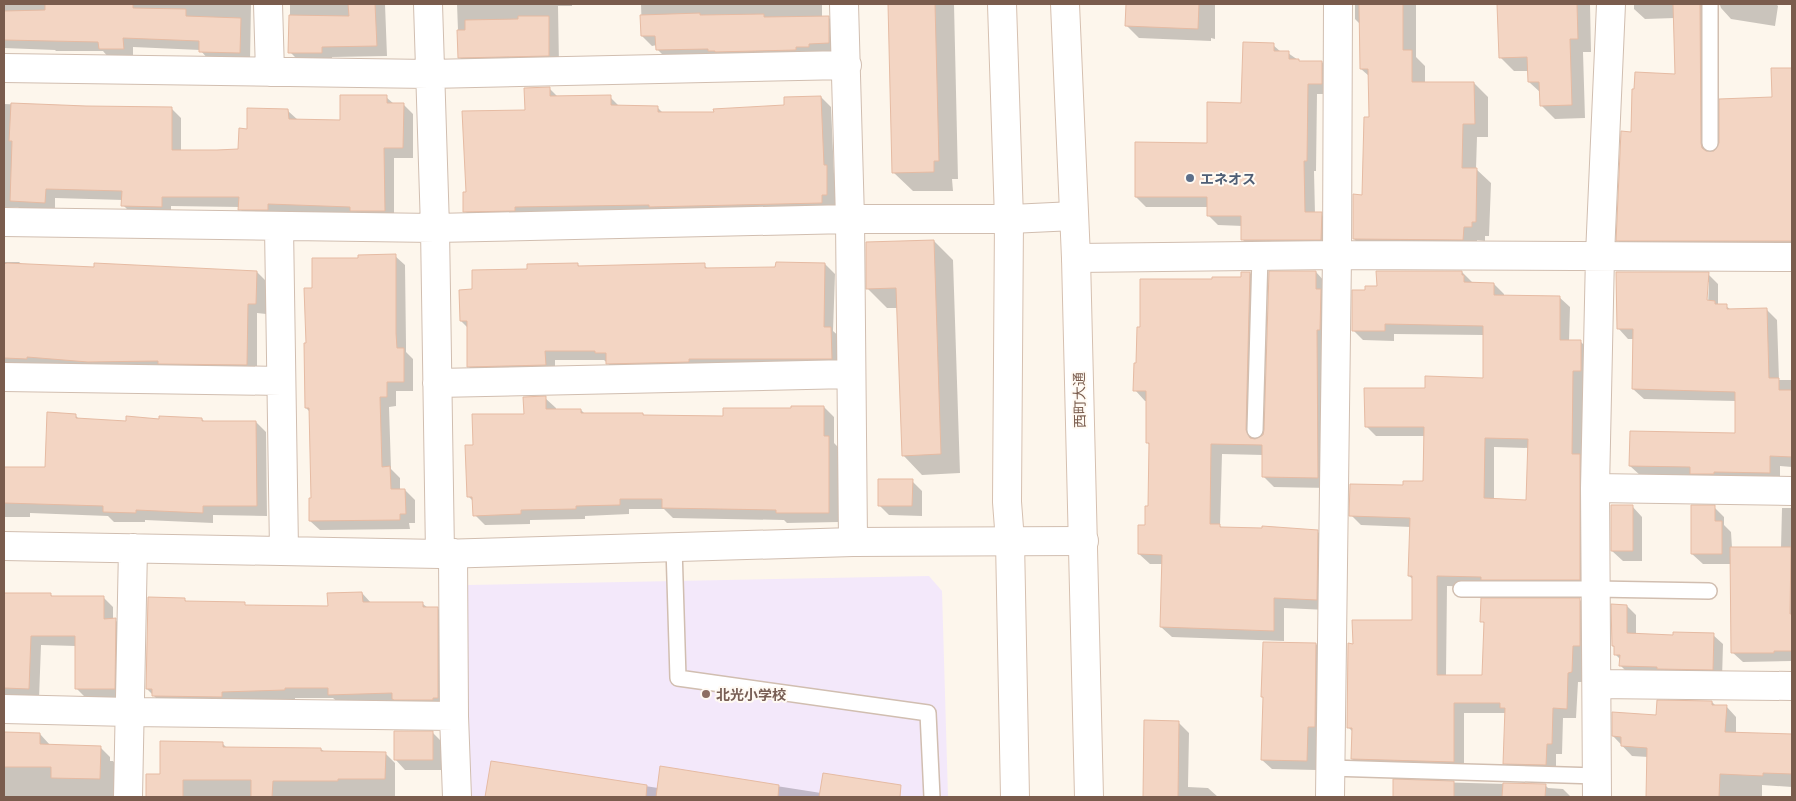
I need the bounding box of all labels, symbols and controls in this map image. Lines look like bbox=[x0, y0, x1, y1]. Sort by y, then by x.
place label: エネオス bbox=[1200, 170, 1256, 187]
marker: エネオス bbox=[1184, 172, 1196, 184]
street label: 西町大通 bbox=[1070, 372, 1088, 428]
place label: 北光小学校 bbox=[716, 686, 786, 703]
marker: 北光小学校 bbox=[700, 688, 712, 700]

